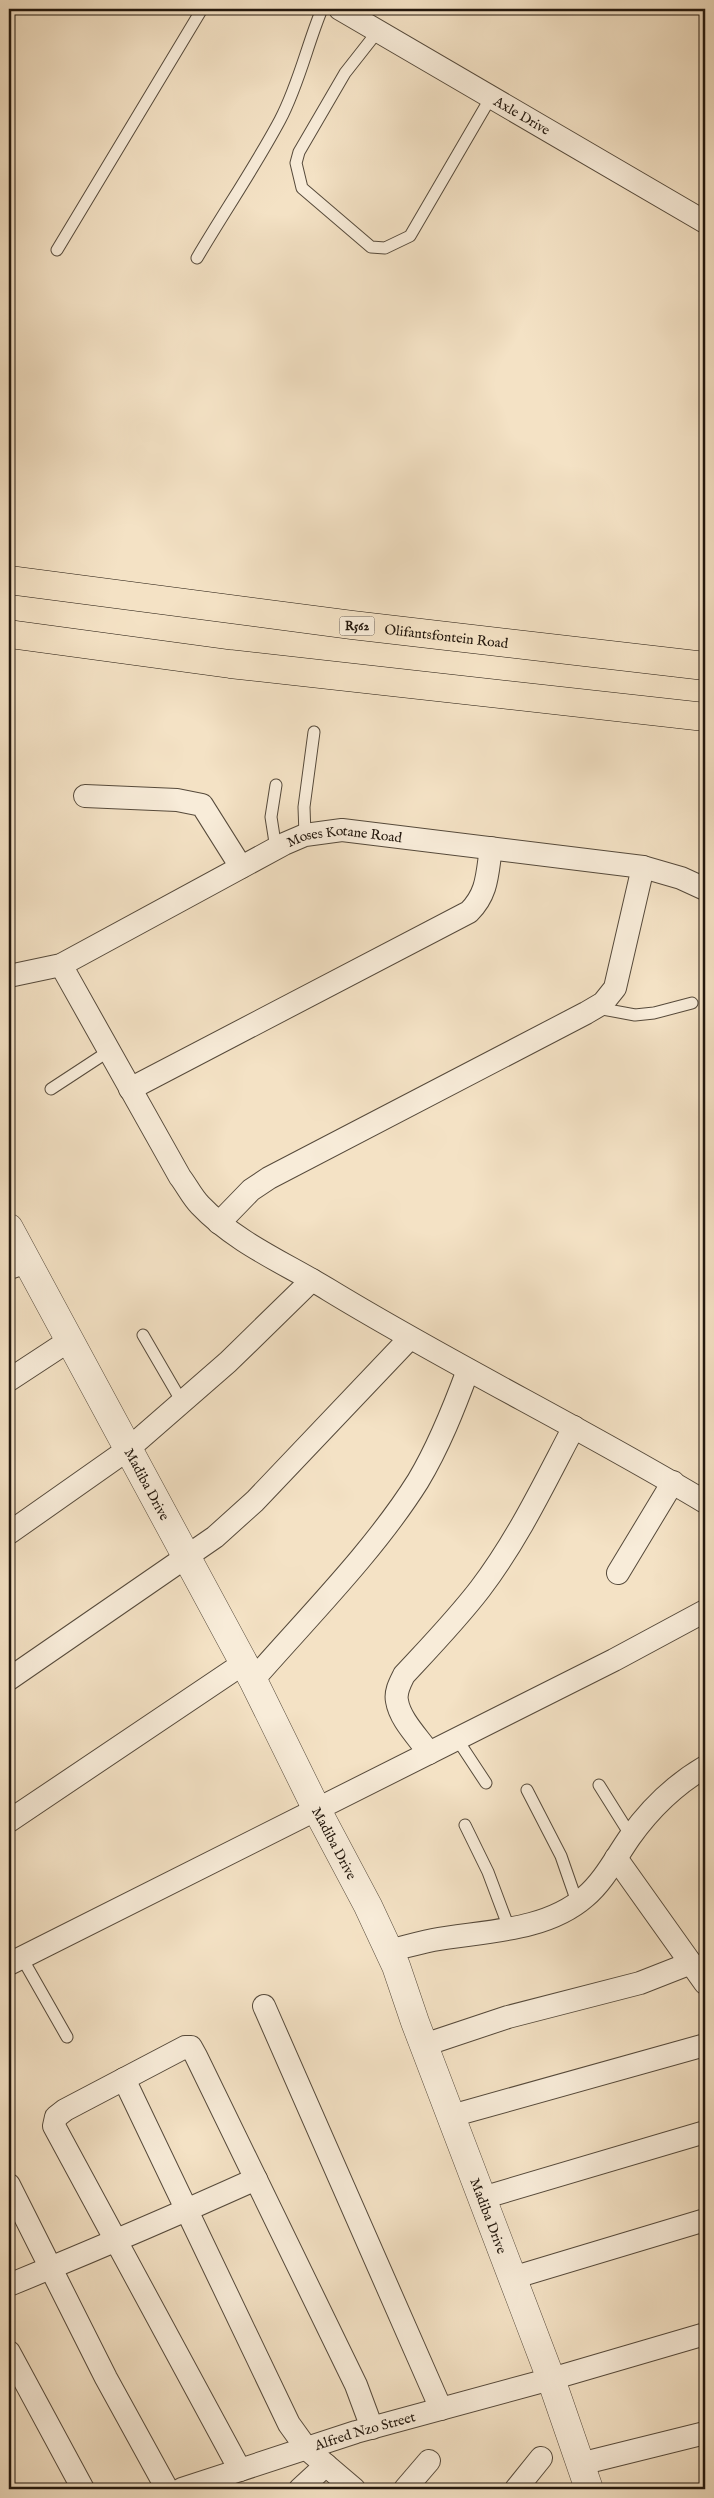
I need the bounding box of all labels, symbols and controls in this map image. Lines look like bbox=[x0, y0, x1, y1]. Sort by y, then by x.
street label: Axle Drive bbox=[489, 92, 554, 140]
road number: R562 bbox=[340, 616, 374, 636]
street label: Olifantsfontein Road bbox=[383, 621, 510, 653]
street label: Moses Kotane Road bbox=[284, 822, 404, 852]
street label: Madiba Drive bbox=[120, 1445, 173, 1524]
street label: Madiba Drive bbox=[307, 1804, 361, 1883]
street label: Madiba Drive bbox=[465, 2176, 511, 2257]
street label: Alfred Nzo Street bbox=[312, 2408, 418, 2455]

